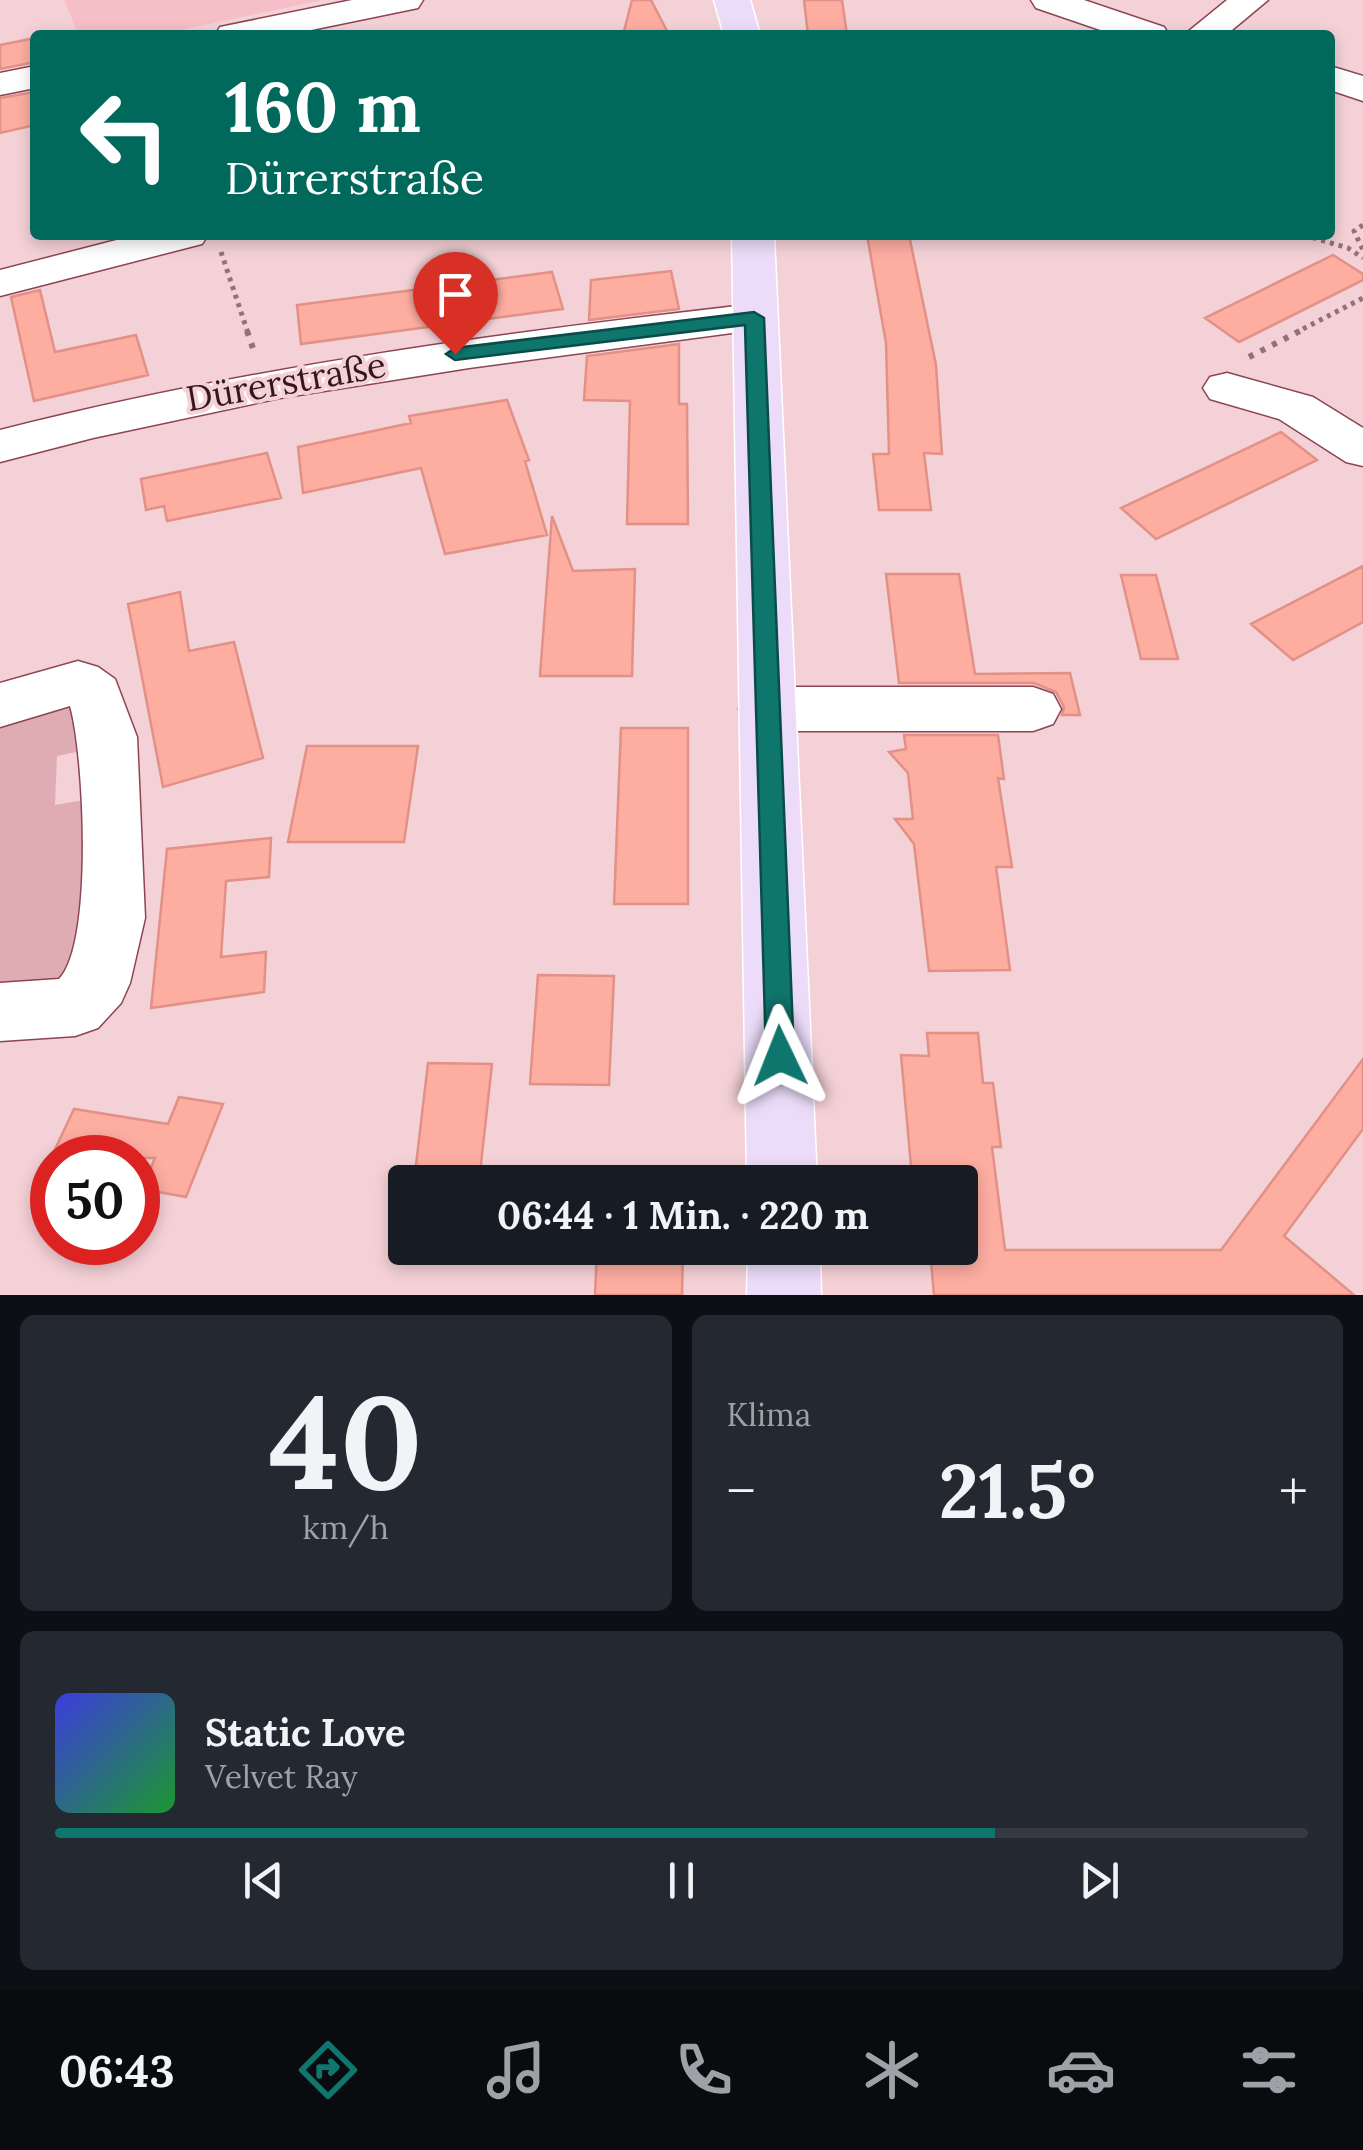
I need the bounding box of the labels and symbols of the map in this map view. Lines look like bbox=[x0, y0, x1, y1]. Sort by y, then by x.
pin bbox=[413, 252, 498, 355]
street label: Dürerstraße bbox=[183, 342, 389, 421]
position arrow bbox=[728, 1004, 832, 1108]
speed limit sign: 50 bbox=[30, 1135, 160, 1265]

